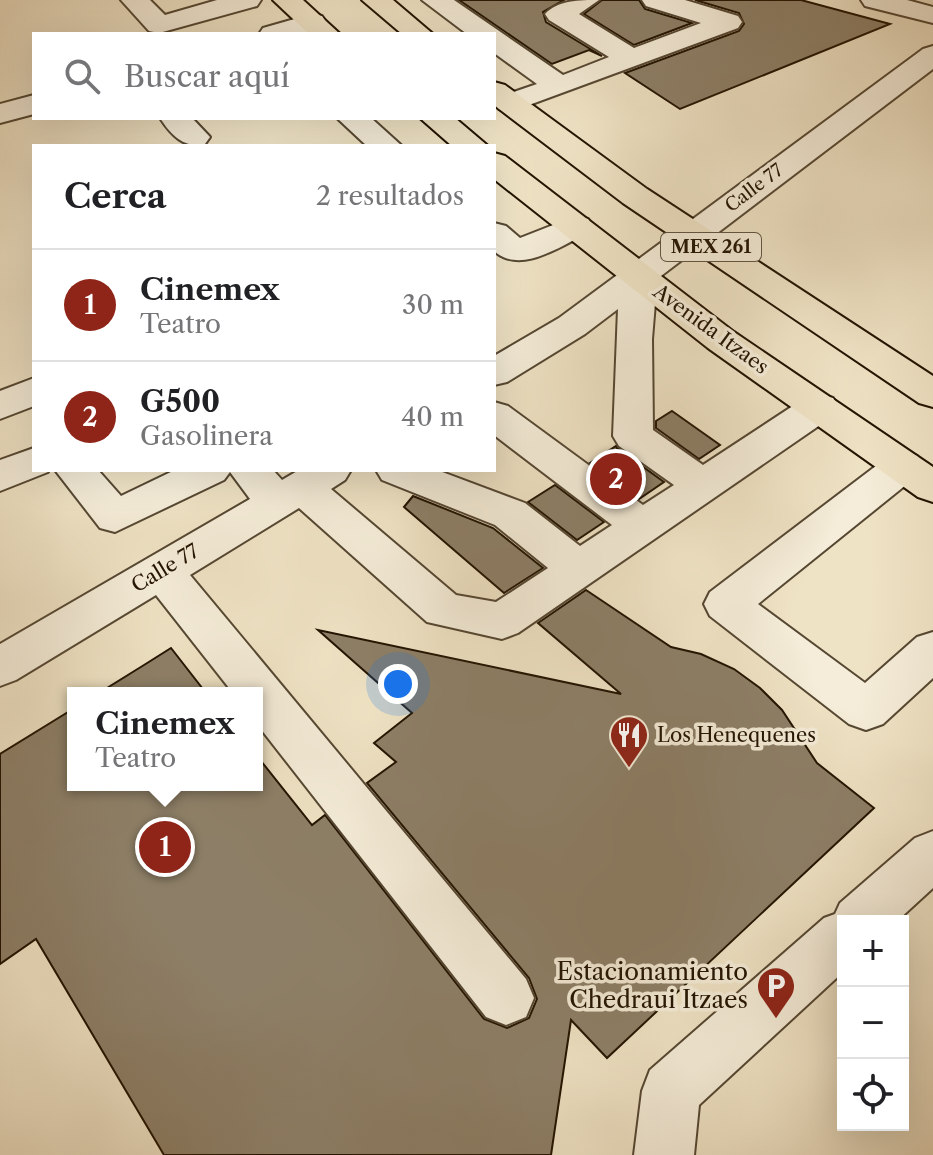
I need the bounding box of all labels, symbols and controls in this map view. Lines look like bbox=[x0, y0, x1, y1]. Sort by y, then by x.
search box bbox=[32, 32, 496, 120]
icon: search bbox=[60, 54, 104, 98]
text: Buscar aquí bbox=[124, 58, 290, 95]
street label: Calle 77 bbox=[721, 159, 787, 217]
text: Cerca bbox=[64, 175, 166, 217]
text: 2 resultados bbox=[316, 180, 464, 212]
road number: MEX 261 bbox=[661, 233, 761, 261]
text: Cinemex bbox=[140, 271, 279, 308]
street label: Avenida Itzaes bbox=[648, 279, 773, 379]
text: 1 bbox=[84, 289, 96, 321]
text: 30 m bbox=[402, 289, 464, 321]
text: Teatro bbox=[140, 308, 221, 340]
text: G500 bbox=[140, 383, 220, 420]
text: 2 bbox=[82, 401, 98, 433]
text: 40 m bbox=[401, 401, 464, 433]
text: Gasolinera bbox=[140, 420, 273, 452]
pin: 2 bbox=[590, 449, 642, 509]
street label: Calle 77 bbox=[127, 539, 203, 597]
your location bbox=[378, 664, 418, 704]
popup bbox=[67, 687, 263, 791]
text: Cinemex bbox=[95, 705, 235, 742]
restaurant icon: Los Henequenes bbox=[608, 714, 650, 769]
place label: Los Henequenes bbox=[657, 723, 816, 747]
text: Teatro bbox=[95, 742, 176, 774]
pin: 1 bbox=[139, 817, 191, 877]
map controls bbox=[837, 915, 909, 1131]
button: + bbox=[837, 915, 909, 987]
place label: Estacionamiento Chedraui Itzaes bbox=[556, 957, 748, 1014]
parking icon: Estacionamiento Chedraui Itzaes bbox=[755, 965, 797, 1020]
button: − bbox=[837, 987, 909, 1059]
button: locate bbox=[837, 1059, 909, 1131]

